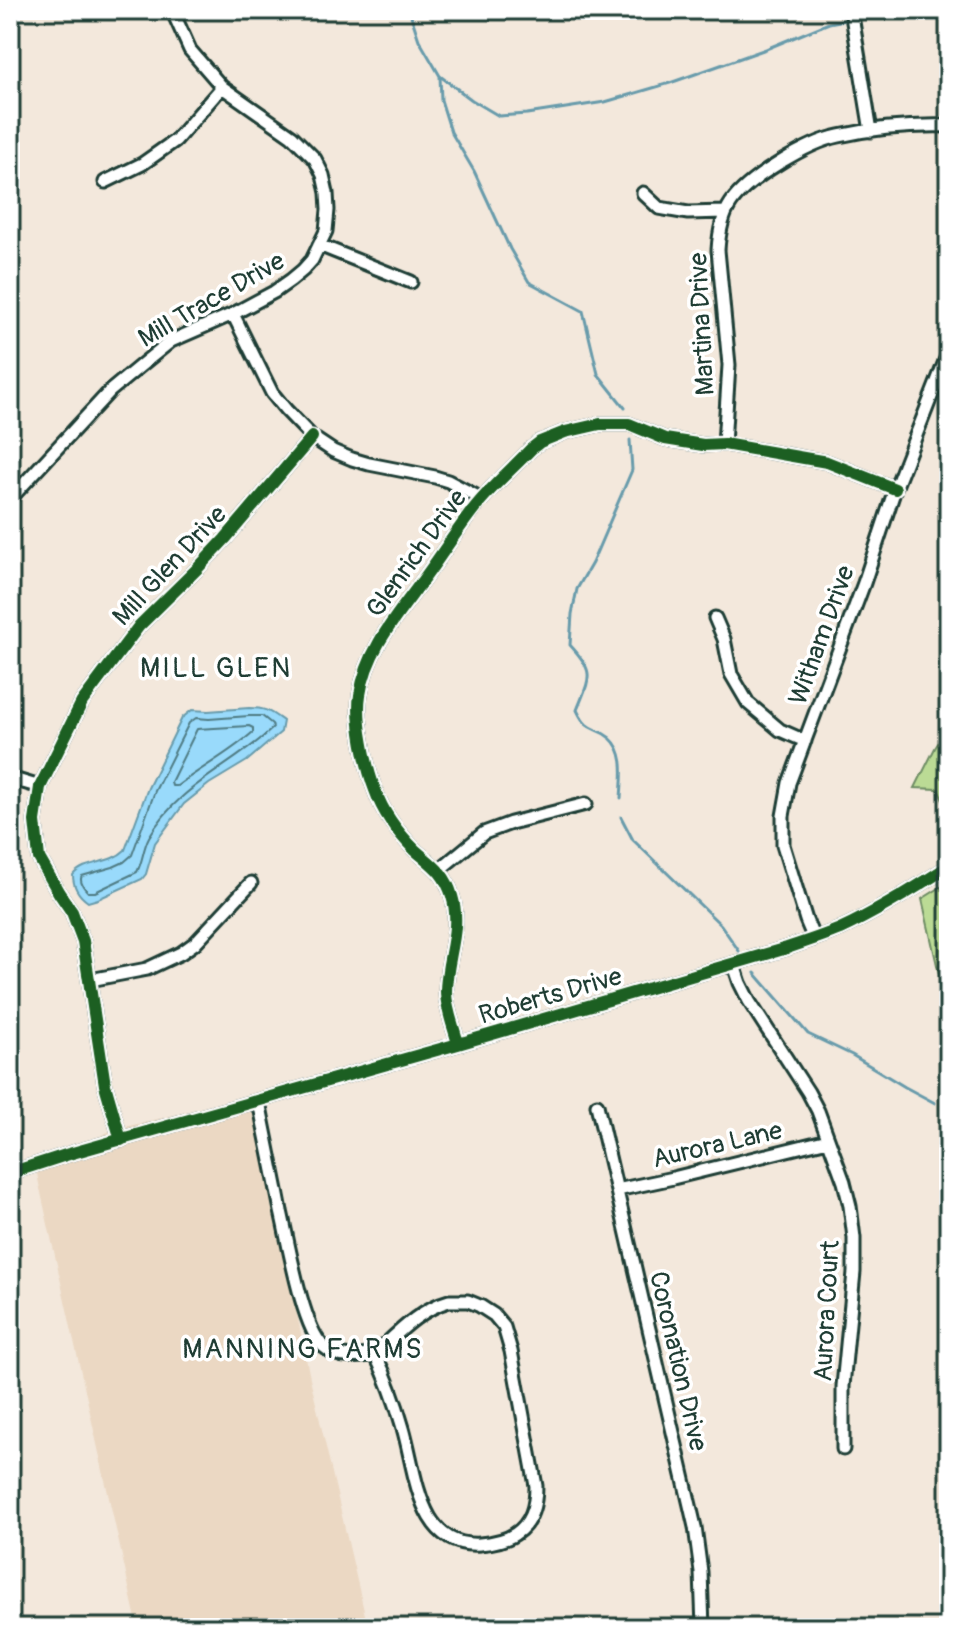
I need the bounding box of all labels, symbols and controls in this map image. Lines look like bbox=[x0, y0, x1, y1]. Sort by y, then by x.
street label: Mill Trace Drive bbox=[133, 245, 290, 355]
street label: Martina Drive bbox=[682, 252, 722, 396]
street label: Glenrich Drive bbox=[360, 483, 474, 624]
street label: Mill Glen Drive bbox=[106, 499, 234, 632]
street label: Witham Drive bbox=[782, 561, 862, 709]
district label: MILL GLEN bbox=[140, 651, 292, 686]
street label: Roberts Drive bbox=[475, 960, 626, 1032]
street label: Aurora Lane bbox=[649, 1114, 785, 1175]
street label: Aurora Court bbox=[807, 1239, 847, 1383]
street label: Coronation Drive bbox=[642, 1268, 714, 1454]
district label: MANNING FARMS bbox=[182, 1332, 424, 1367]

